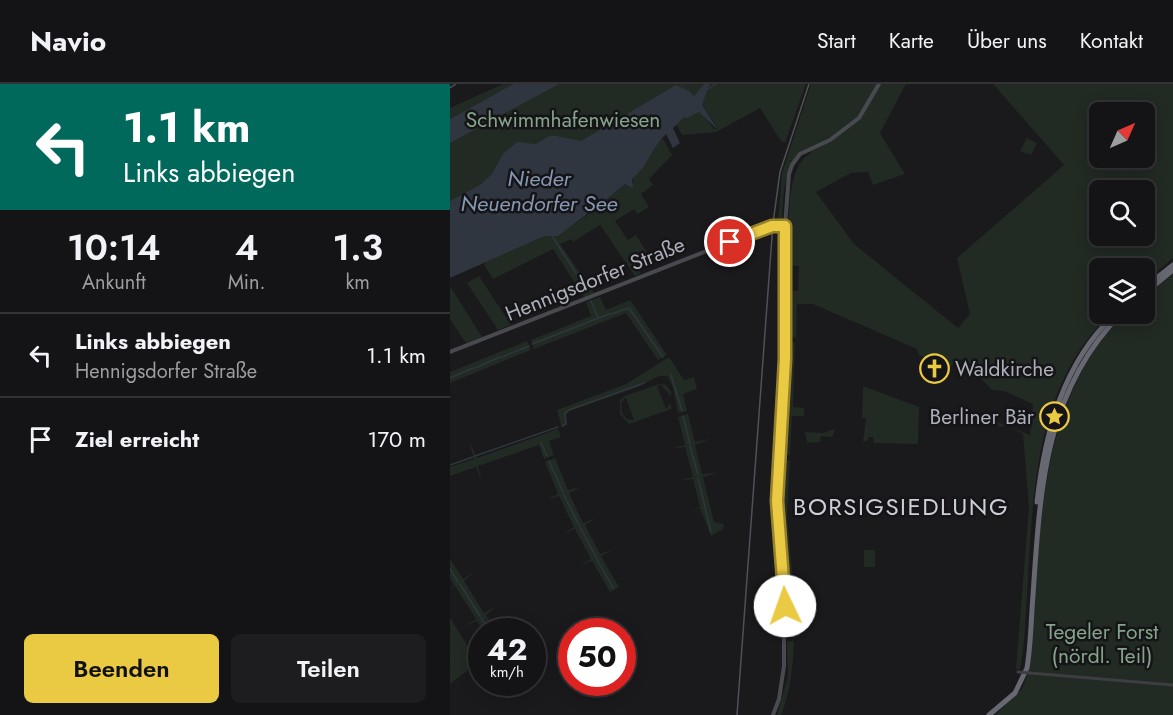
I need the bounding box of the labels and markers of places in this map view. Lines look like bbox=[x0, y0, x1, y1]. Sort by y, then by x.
pin bbox=[704, 216, 755, 267]
church icon: Waldkirche bbox=[918, 353, 950, 385]
place label: Waldkirche bbox=[955, 354, 1054, 384]
place icon: Berliner Bär bbox=[1039, 401, 1071, 433]
place label: Berliner Bär bbox=[930, 402, 1035, 432]

